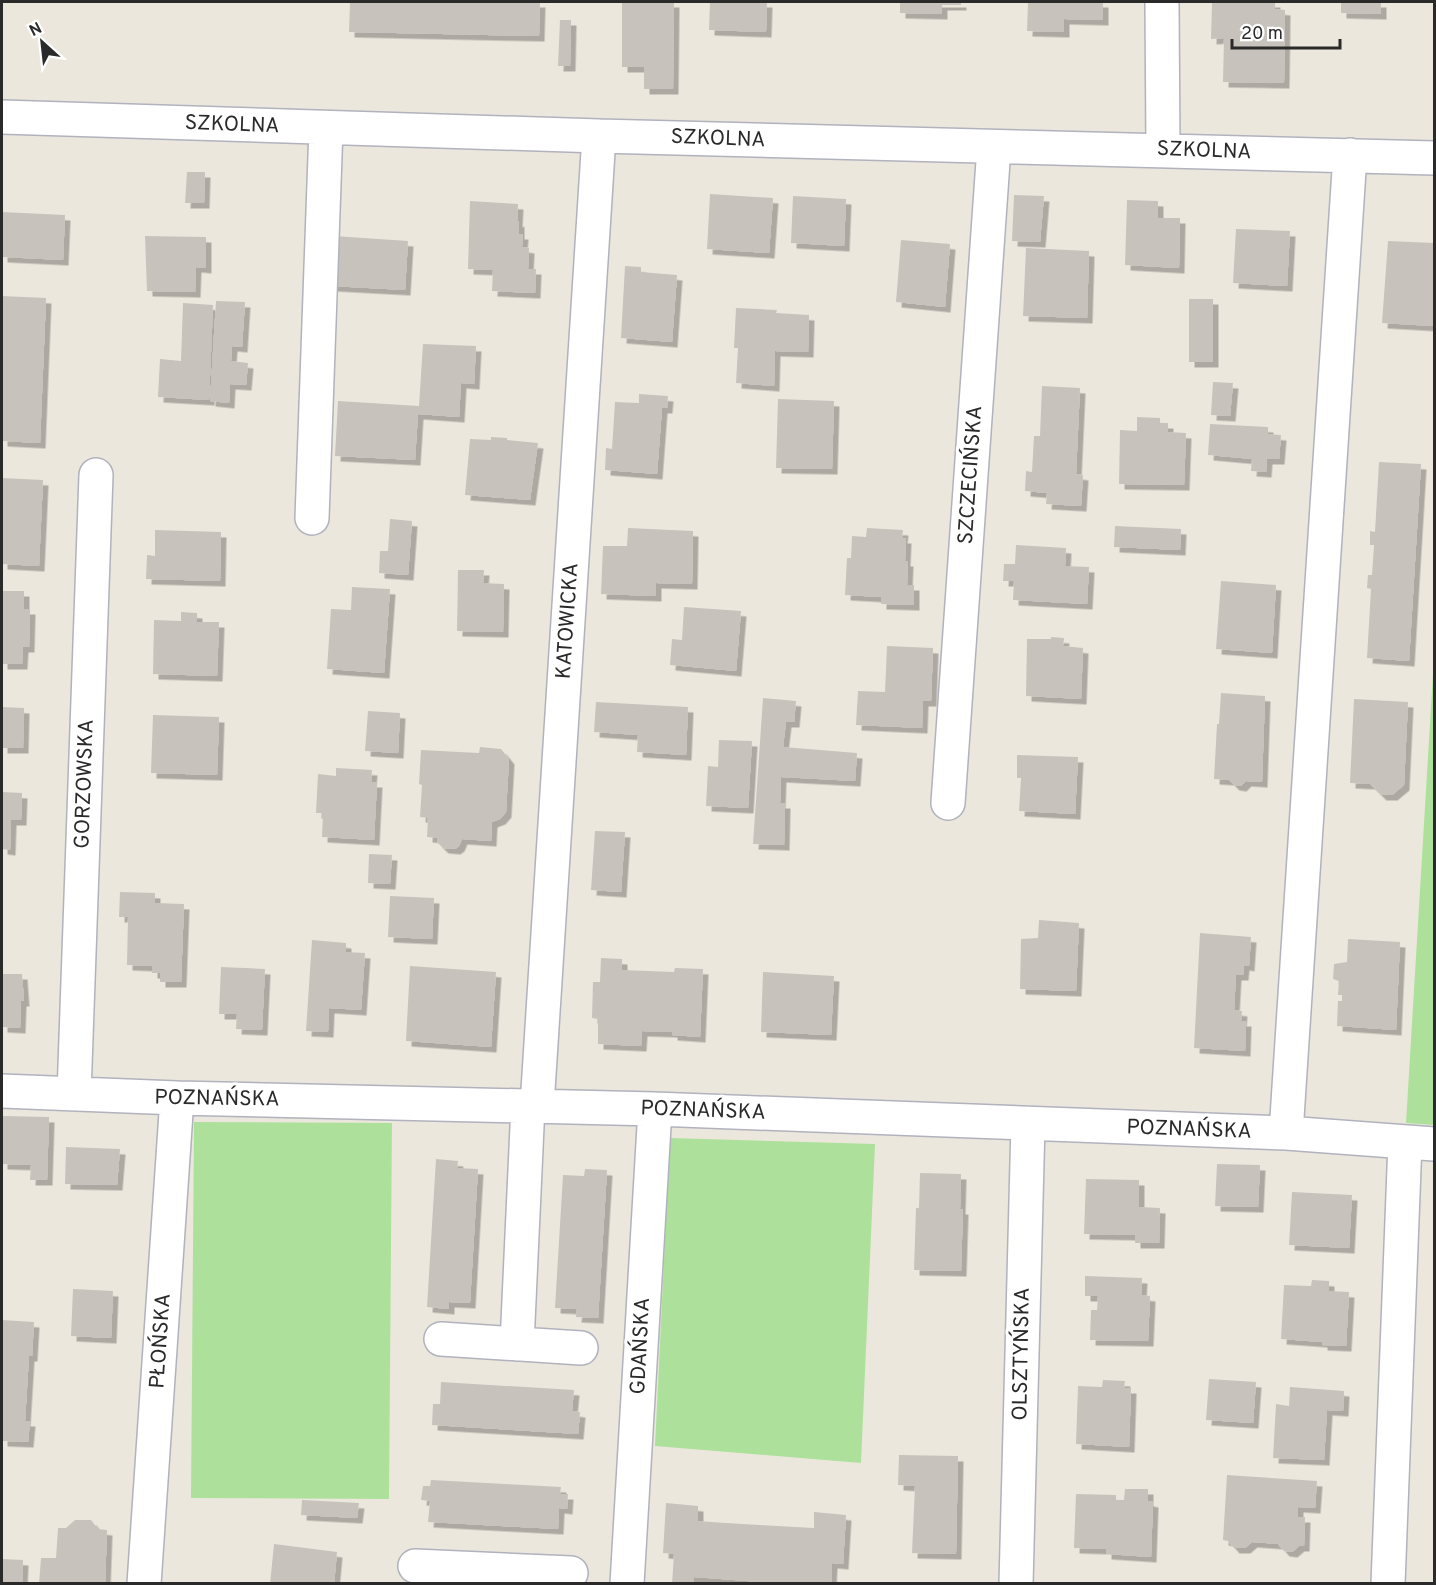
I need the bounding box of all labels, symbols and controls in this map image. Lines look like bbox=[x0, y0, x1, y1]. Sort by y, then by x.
north arrow bbox=[12, 12, 72, 72]
scale bar bbox=[1232, 12, 1340, 50]
text: N bbox=[26, 19, 46, 42]
text: 20 m bbox=[1241, 23, 1283, 46]
street label: SZKOLNA bbox=[184, 110, 280, 140]
street label: SZKOLNA bbox=[670, 124, 766, 154]
street label: SZKOLNA bbox=[1156, 136, 1252, 166]
street label: SZCZECIŃSKA bbox=[952, 405, 989, 545]
street label: KATOWICKA bbox=[550, 562, 586, 680]
street label: GORZOWSKA bbox=[69, 719, 101, 849]
street label: POZNAŃSKA bbox=[154, 1083, 280, 1114]
street label: POZNAŃSKA bbox=[640, 1094, 766, 1127]
street label: POZNAŃSKA bbox=[1126, 1113, 1252, 1146]
street label: OLSZTYŃSKA bbox=[1006, 1287, 1037, 1421]
street label: PŁOŃSKA bbox=[143, 1292, 178, 1390]
street label: GDAŃSKA bbox=[624, 1297, 657, 1395]

